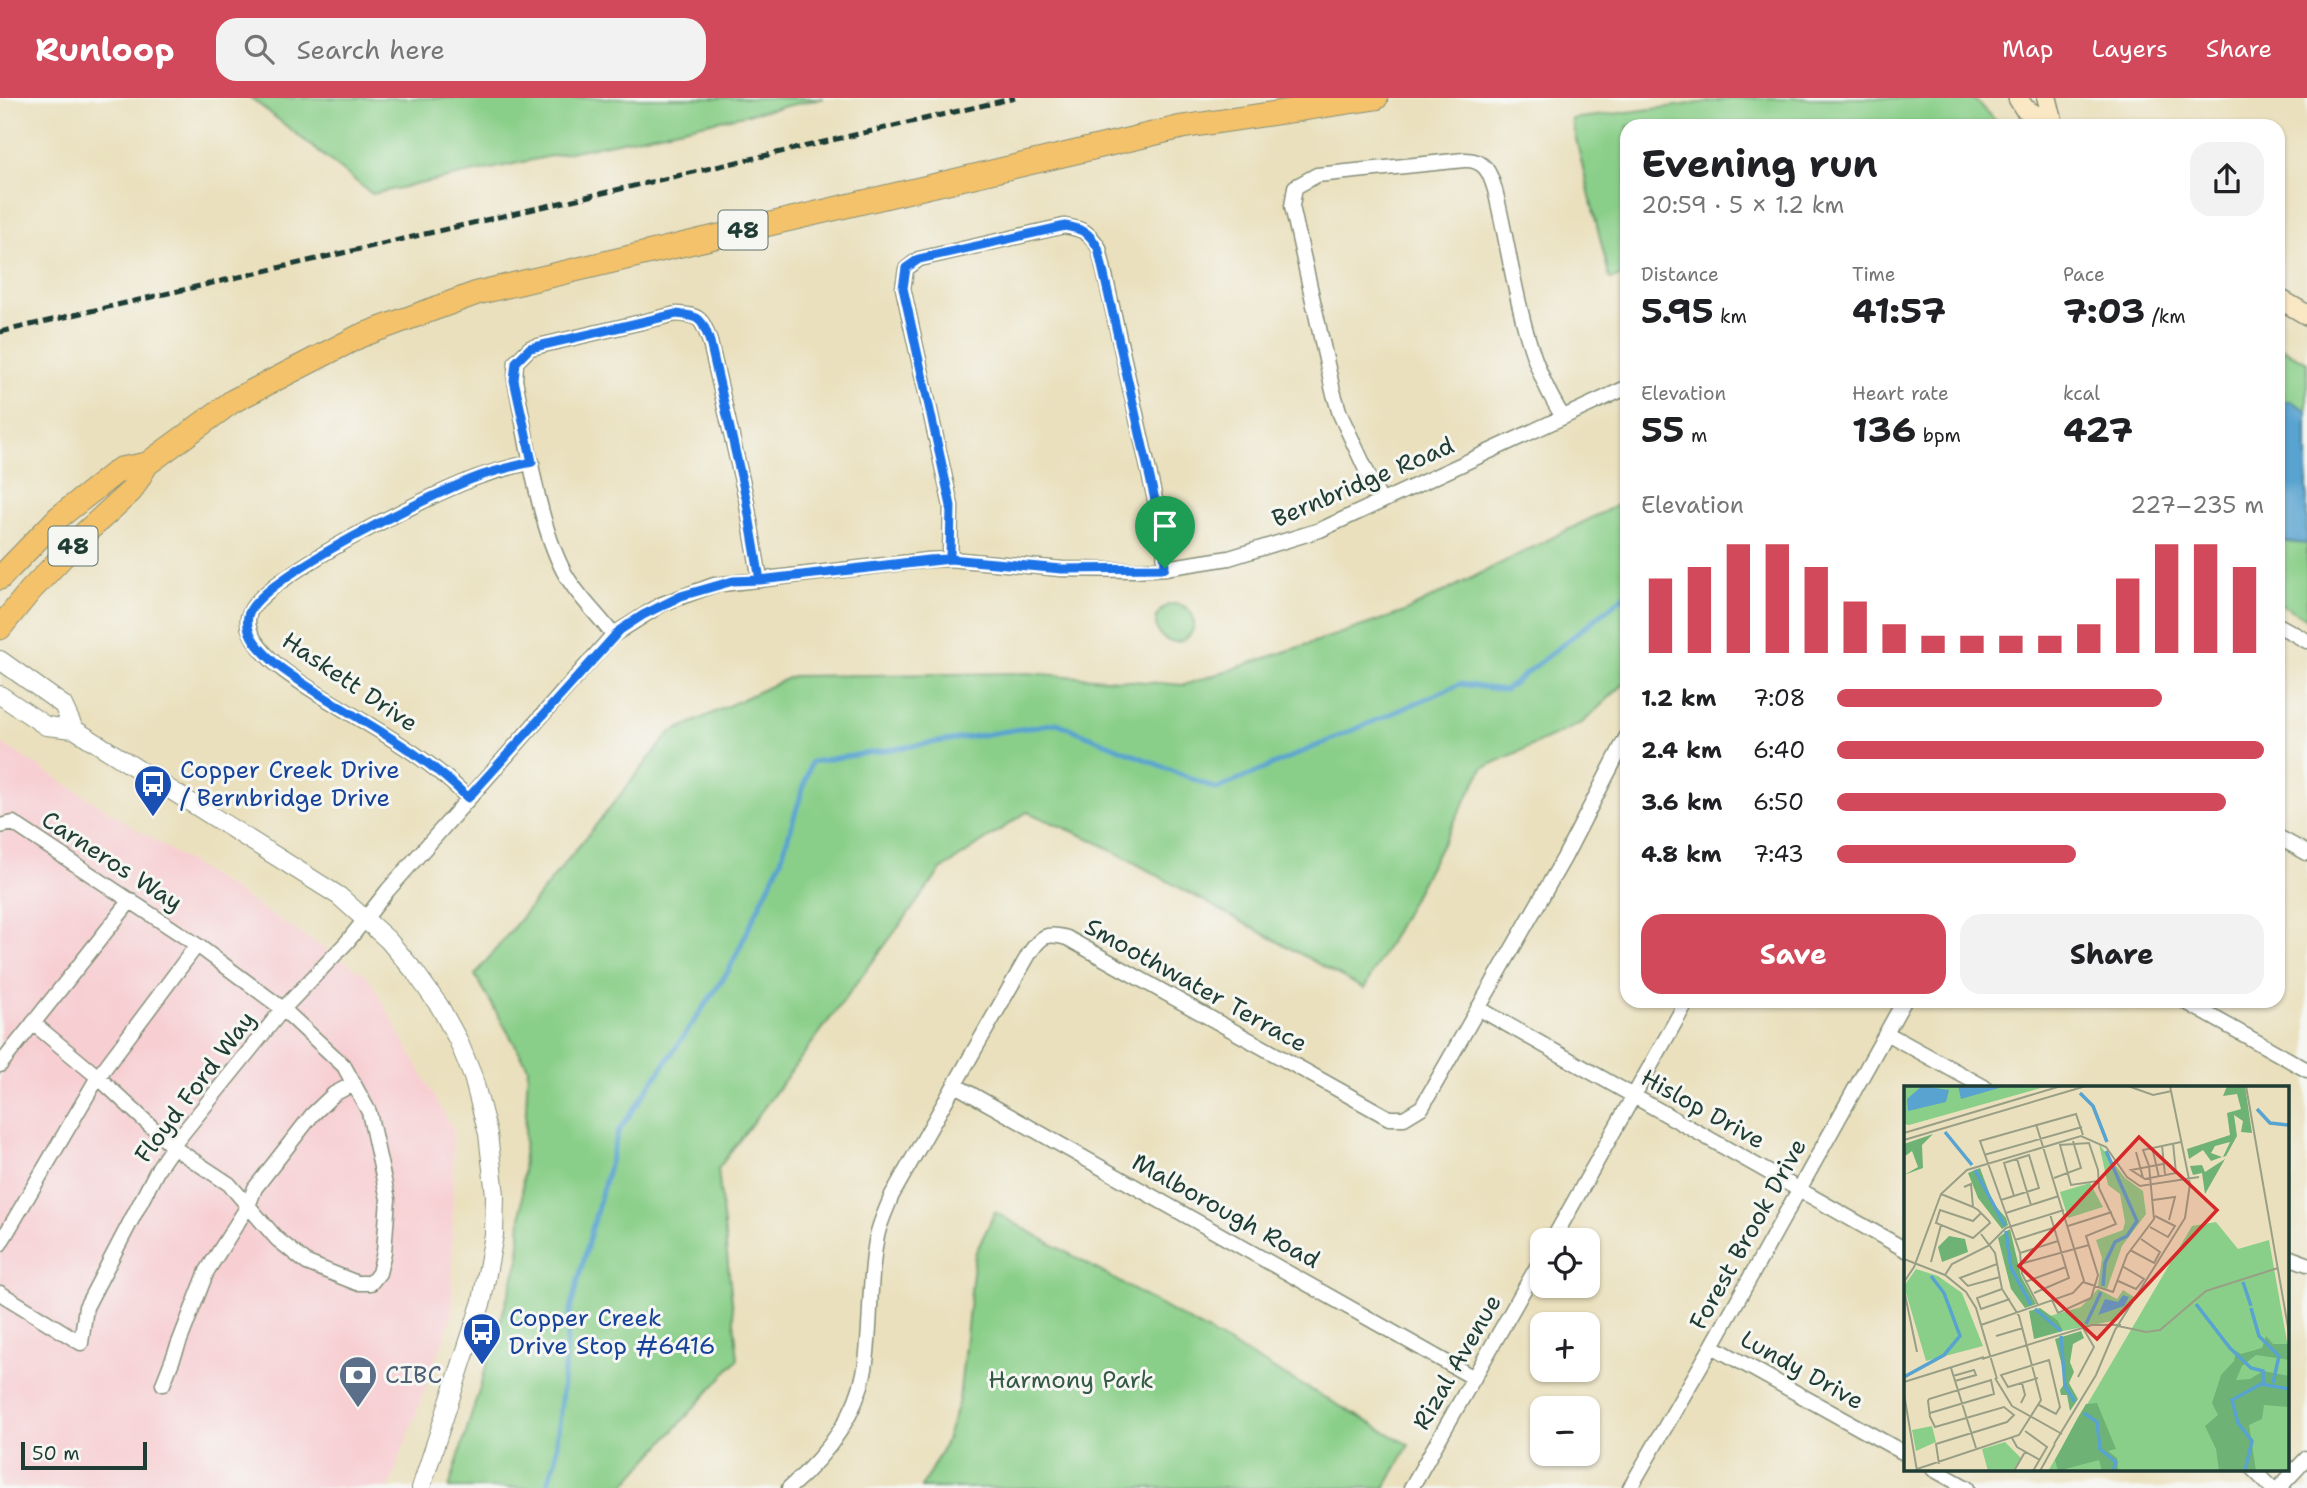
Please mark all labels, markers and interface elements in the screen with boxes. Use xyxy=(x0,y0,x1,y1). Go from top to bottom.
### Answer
search box xyxy=(216,18,706,81)
text: Runloop xyxy=(35,27,174,72)
icon: search xyxy=(240,30,278,68)
text: Search here xyxy=(296,32,445,67)
text: Map xyxy=(2002,33,2053,65)
text: Layers xyxy=(2091,33,2168,65)
text: Share xyxy=(2206,33,2272,65)
text: Evening run xyxy=(1641,138,1878,189)
button: share xyxy=(2190,142,2264,216)
text: 20:59 · 5 × 1.2 km xyxy=(1641,190,1844,220)
road number: 48 xyxy=(718,211,768,250)
text: Distance xyxy=(1641,262,1719,287)
text: Time xyxy=(1852,262,1896,287)
text: Pace xyxy=(2063,262,2105,287)
text: 5.95 xyxy=(1641,287,1714,334)
text: 41:57 xyxy=(1852,287,1946,334)
text: 7:03 xyxy=(2063,287,2145,334)
text: km xyxy=(1714,304,1747,329)
text: /km xyxy=(2145,304,2186,329)
text: Elevation xyxy=(1641,381,1726,406)
text: Heart rate xyxy=(1852,381,1949,406)
text: kcal xyxy=(2063,381,2100,406)
text: 55 xyxy=(1641,406,1684,453)
text: 136 xyxy=(1852,406,1916,453)
text: 427 xyxy=(2063,406,2133,453)
text: m xyxy=(1684,423,1707,448)
text: bpm xyxy=(1916,423,1961,448)
street label: Bernbridge Road xyxy=(1267,429,1459,535)
text: Elevation xyxy=(1641,490,1744,520)
text: 227–235 m xyxy=(2130,490,2264,520)
pin xyxy=(1135,496,1195,568)
icon: arrive xyxy=(1146,507,1184,545)
road number: 48 xyxy=(48,526,98,566)
street label: Haskett Drive xyxy=(276,625,424,739)
text: 1.2 km xyxy=(1641,683,1717,713)
text: 7:08 xyxy=(1753,683,1806,713)
text: 2.4 km xyxy=(1641,735,1722,765)
text: 6:40 xyxy=(1753,735,1805,765)
place label: Copper Creek Drive / Bernbridge Drive xyxy=(180,754,400,814)
bus stop icon: Copper Creek Drive / Bernbridge Drive xyxy=(132,763,174,818)
text: 3.6 km xyxy=(1641,787,1722,817)
text: 6:50 xyxy=(1753,787,1804,817)
street label: Carneros Way xyxy=(35,803,189,919)
text: 4.8 km xyxy=(1641,839,1722,869)
text: 7:43 xyxy=(1753,839,1804,869)
street label: Smoothwater Terrace xyxy=(1079,910,1313,1060)
button: Save xyxy=(1641,914,1946,994)
button: Share xyxy=(1960,914,2264,994)
street label: Floyd Ford Way xyxy=(127,1005,263,1169)
street label: Hislop Drive xyxy=(1635,1062,1771,1156)
inset map xyxy=(1904,1086,2290,1470)
street label: Forest Brook Drive xyxy=(1682,1133,1814,1335)
street label: Malborough Road xyxy=(1126,1146,1326,1276)
map controls xyxy=(1530,1228,1600,1466)
button: locate xyxy=(1530,1228,1600,1298)
street label: Rizal Avenue xyxy=(1405,1288,1509,1436)
place label: Copper Creek Drive Stop #6416 xyxy=(509,1302,716,1362)
bus stop icon: Copper Creek Drive Stop #6416 xyxy=(461,1311,503,1366)
button: + xyxy=(1530,1312,1600,1382)
street label: Lundy Drive xyxy=(1735,1323,1869,1417)
bank icon: CIBC xyxy=(337,1354,379,1409)
place label: CIBC xyxy=(385,1359,442,1391)
park label: Harmony Park xyxy=(988,1364,1154,1396)
button: − xyxy=(1530,1396,1600,1466)
scale bar xyxy=(21,1439,147,1471)
text: 50 m xyxy=(32,1441,80,1466)

